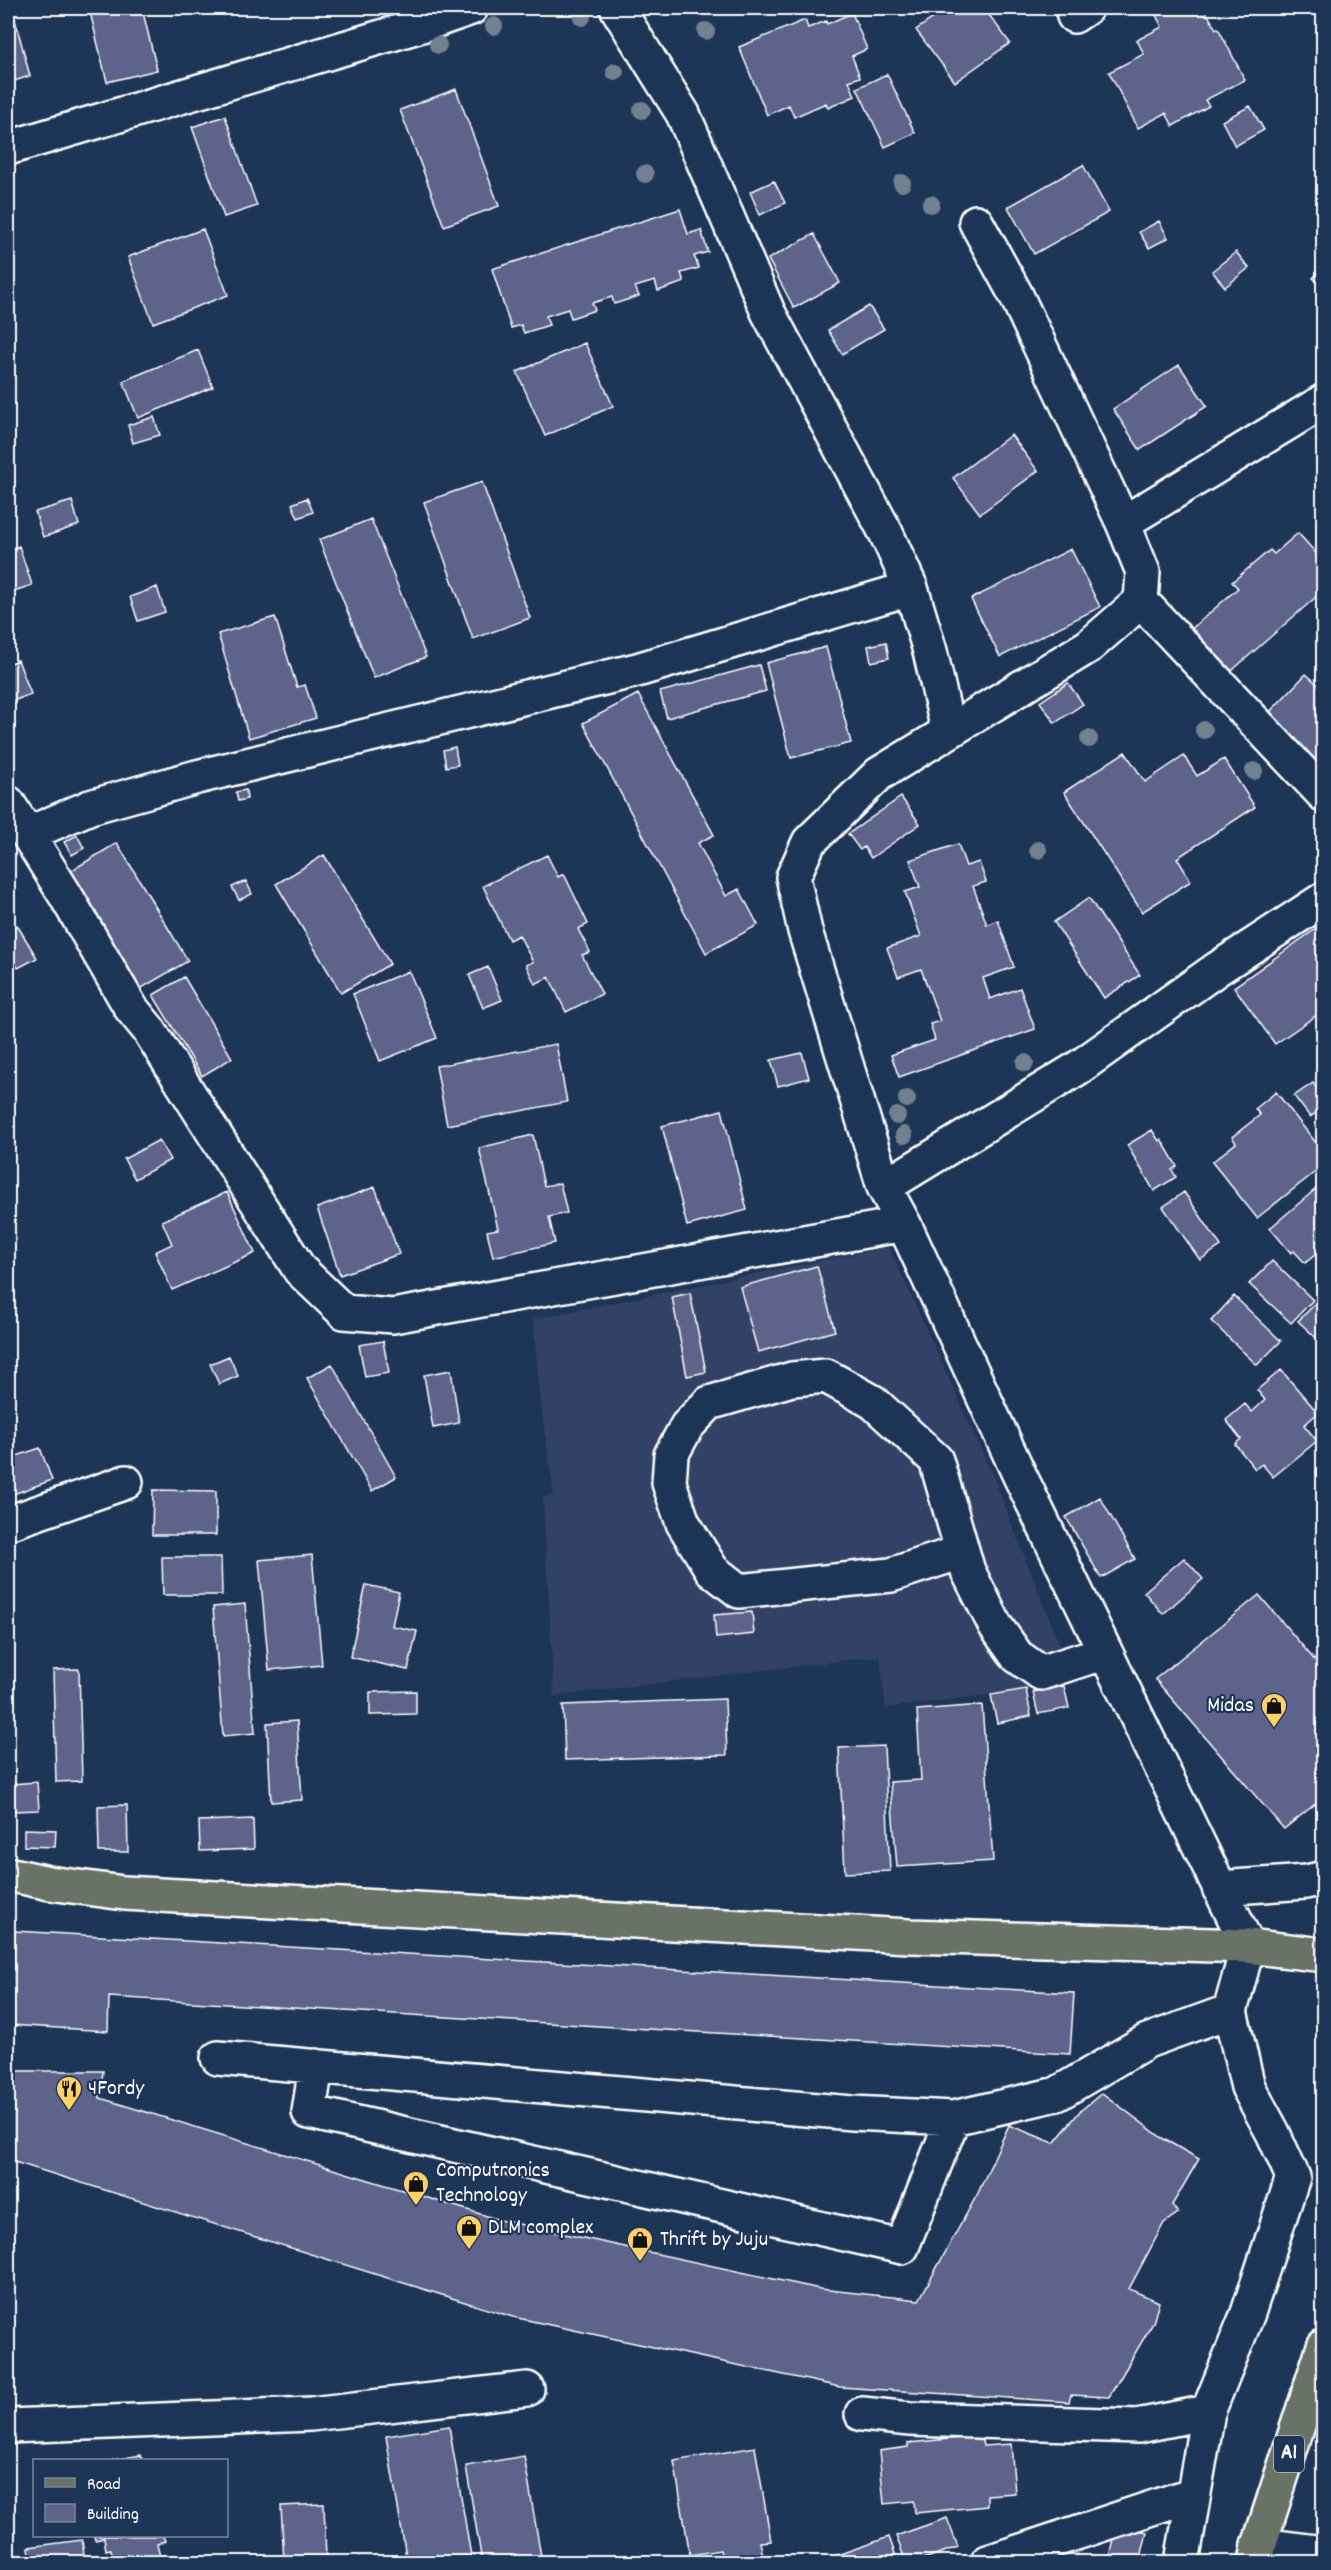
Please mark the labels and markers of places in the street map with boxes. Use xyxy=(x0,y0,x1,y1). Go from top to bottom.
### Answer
place label: Midas xyxy=(1207,1691,1254,1722)
shop icon: Midas xyxy=(1259,1691,1289,1729)
restaurant icon: 4Fordy xyxy=(54,2074,84,2112)
place label: 4Fordy xyxy=(88,2074,145,2105)
place label: Computronics Technology xyxy=(436,2156,550,2212)
shop icon: Computronics Technology xyxy=(401,2169,431,2207)
shop icon: DLM complex xyxy=(454,2213,484,2251)
place label: DLM complex xyxy=(488,2213,593,2244)
shop icon: Thrift by Juju xyxy=(625,2225,655,2263)
place label: Thrift by Juju xyxy=(660,2225,768,2256)

